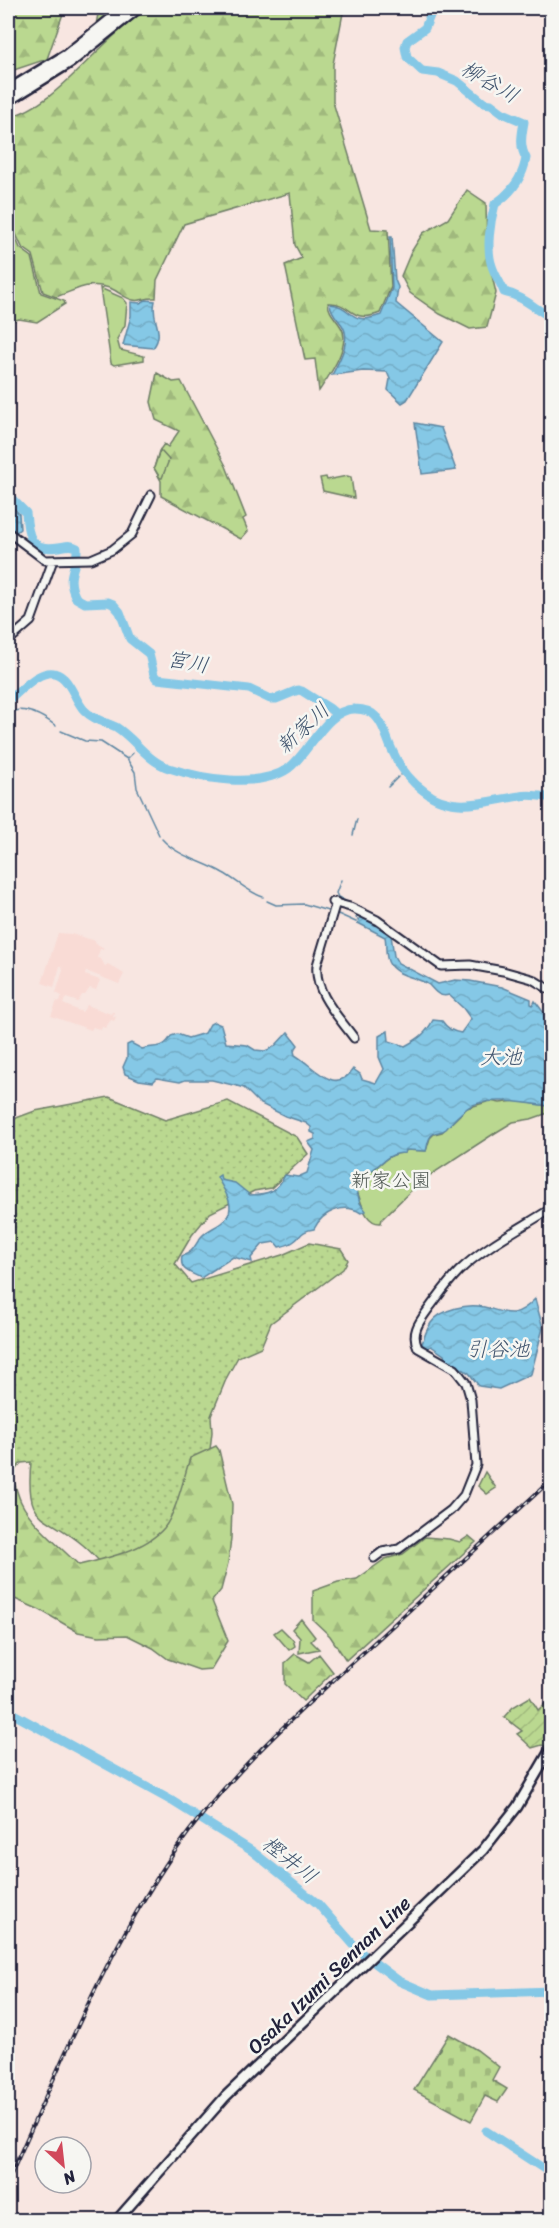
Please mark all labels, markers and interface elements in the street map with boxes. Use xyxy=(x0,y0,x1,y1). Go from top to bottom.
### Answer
water label: 柳谷川 xyxy=(453,50,527,114)
water label: 宮川 xyxy=(164,640,212,684)
water label: 新家川 xyxy=(267,693,339,763)
water label: 大池 xyxy=(480,1038,523,1076)
park label: 新家公園 xyxy=(351,1163,431,1198)
water label: 引谷池 xyxy=(467,1330,530,1368)
water label: 樫井川 xyxy=(253,1826,327,1894)
street label: Osaka Izumi Sennan Line xyxy=(239,1887,419,2063)
north arrow xyxy=(33,2135,93,2195)
text: N xyxy=(57,2162,82,2194)

